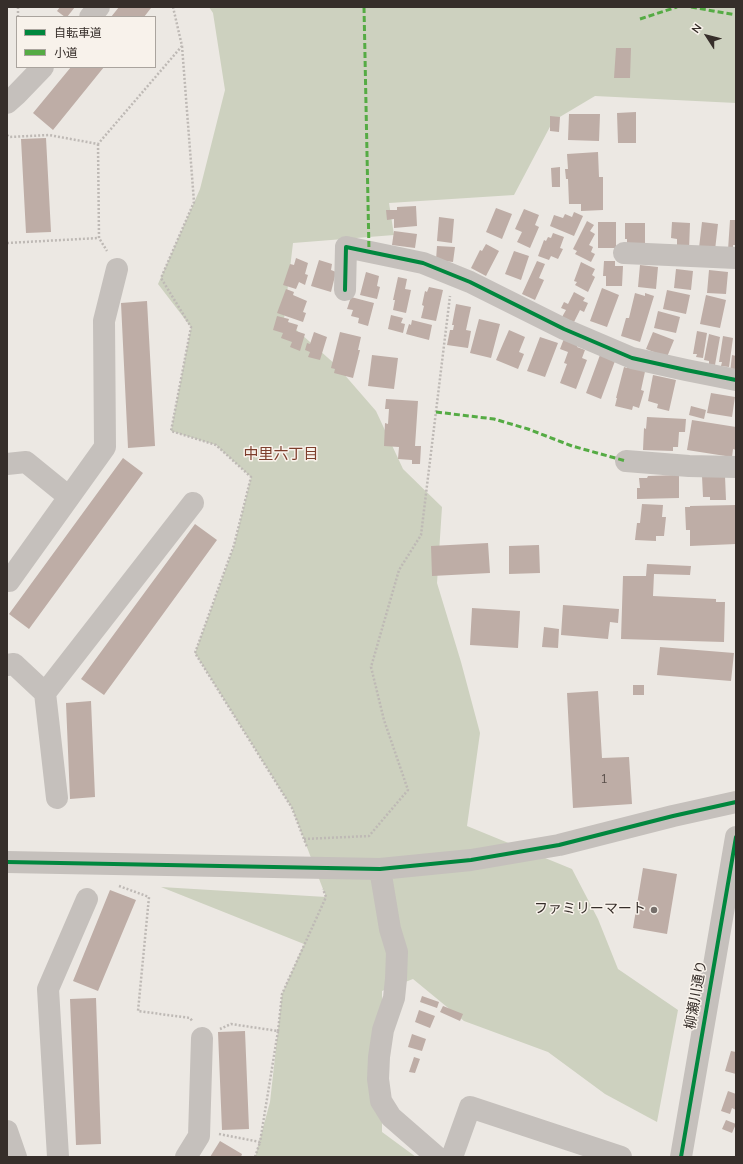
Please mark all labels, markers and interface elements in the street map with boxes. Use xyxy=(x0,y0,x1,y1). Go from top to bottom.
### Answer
legend xyxy=(16,16,156,68)
north arrow xyxy=(687,16,727,56)
text: N xyxy=(688,21,705,36)
text: 自転車道 xyxy=(54,25,102,41)
text: 小道 xyxy=(54,45,78,61)
district label: 中里六丁目 xyxy=(244,446,318,464)
house number: 1 xyxy=(600,773,608,787)
place label: ファミリーマート xyxy=(534,902,646,918)
marker: ファミリーマート xyxy=(649,905,659,915)
street label: 柳瀬川通り xyxy=(683,959,711,1031)

